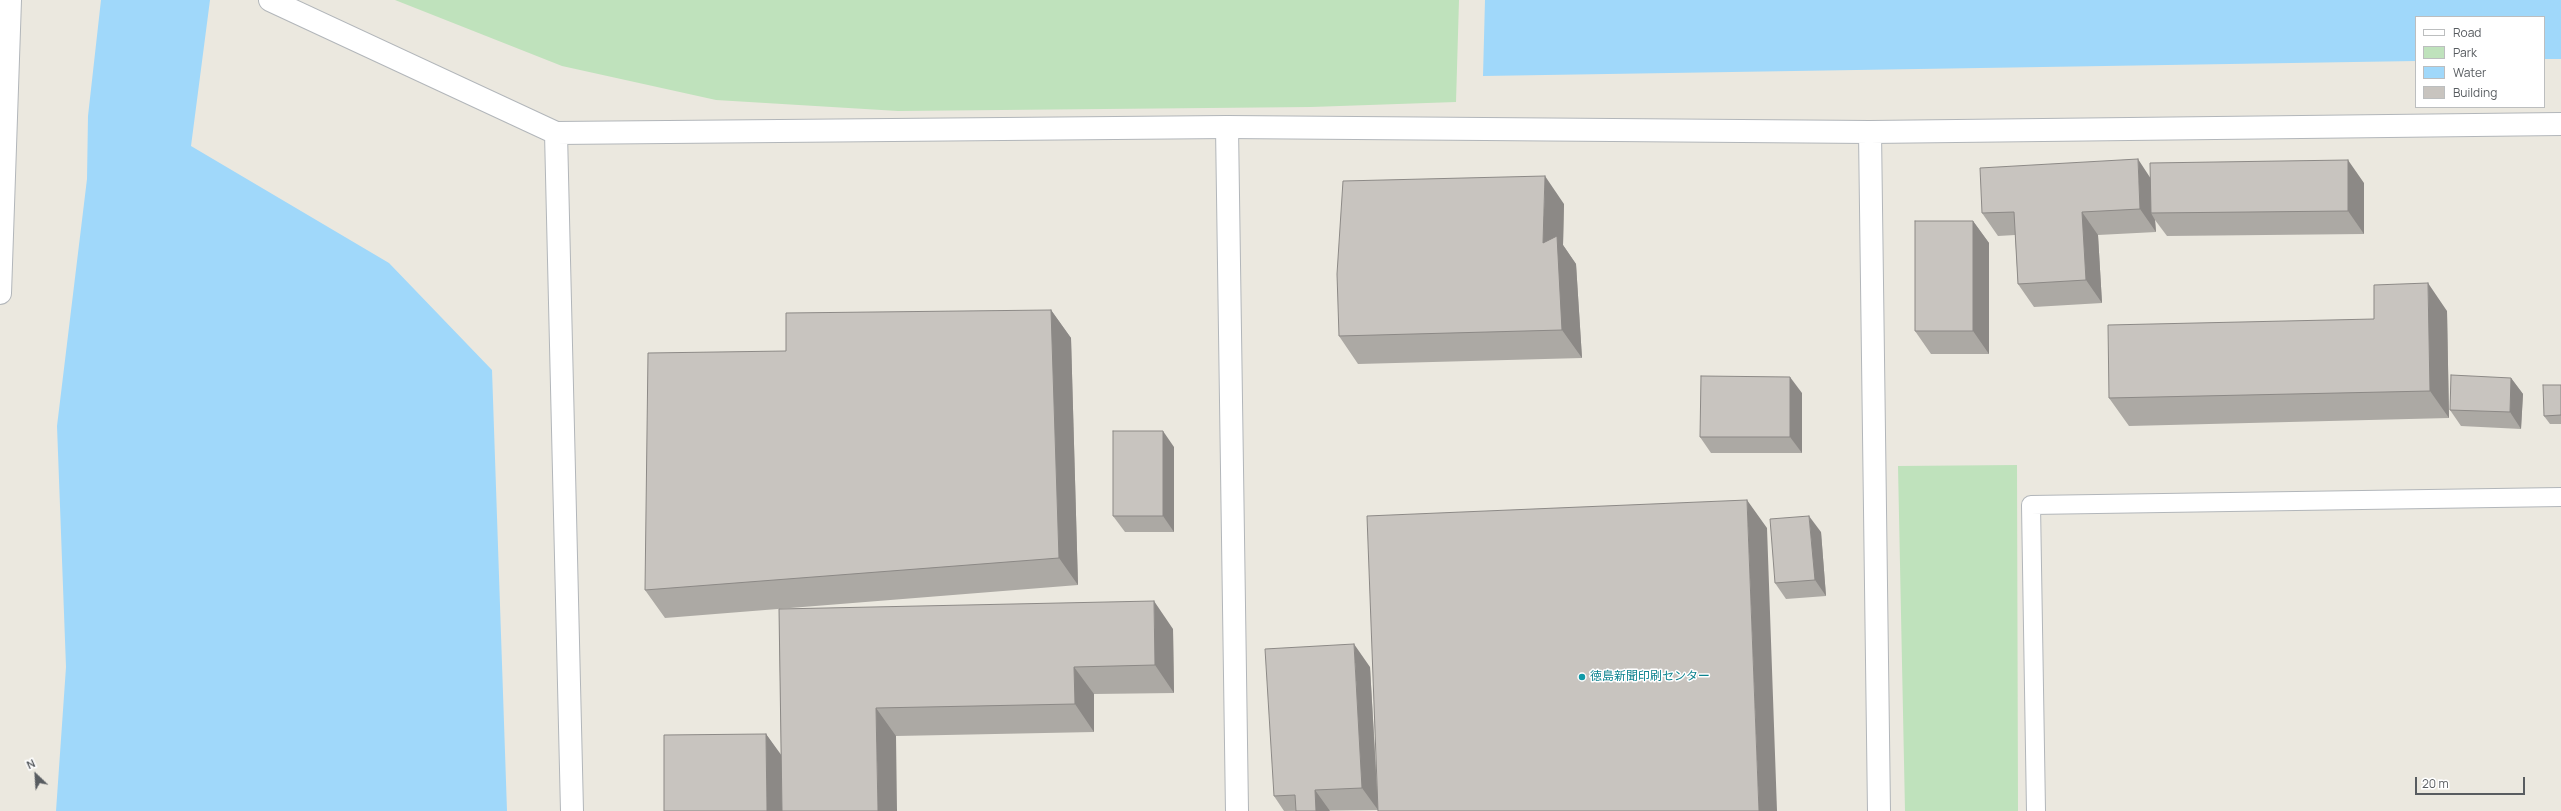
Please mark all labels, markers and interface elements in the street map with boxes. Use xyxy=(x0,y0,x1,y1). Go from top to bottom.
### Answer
legend xyxy=(2415,16,2545,108)
text: Road xyxy=(2453,24,2481,41)
text: Park xyxy=(2453,44,2477,61)
text: Water xyxy=(2453,64,2486,81)
text: Building xyxy=(2453,84,2497,101)
place label: 徳島新聞印刷センター xyxy=(1590,670,1710,684)
marker: 徳島新聞印刷センター xyxy=(1577,672,1587,682)
north arrow xyxy=(16,755,56,795)
text: N xyxy=(24,755,37,772)
scale bar xyxy=(2417,769,2527,795)
text: 20 m xyxy=(2422,775,2449,792)

